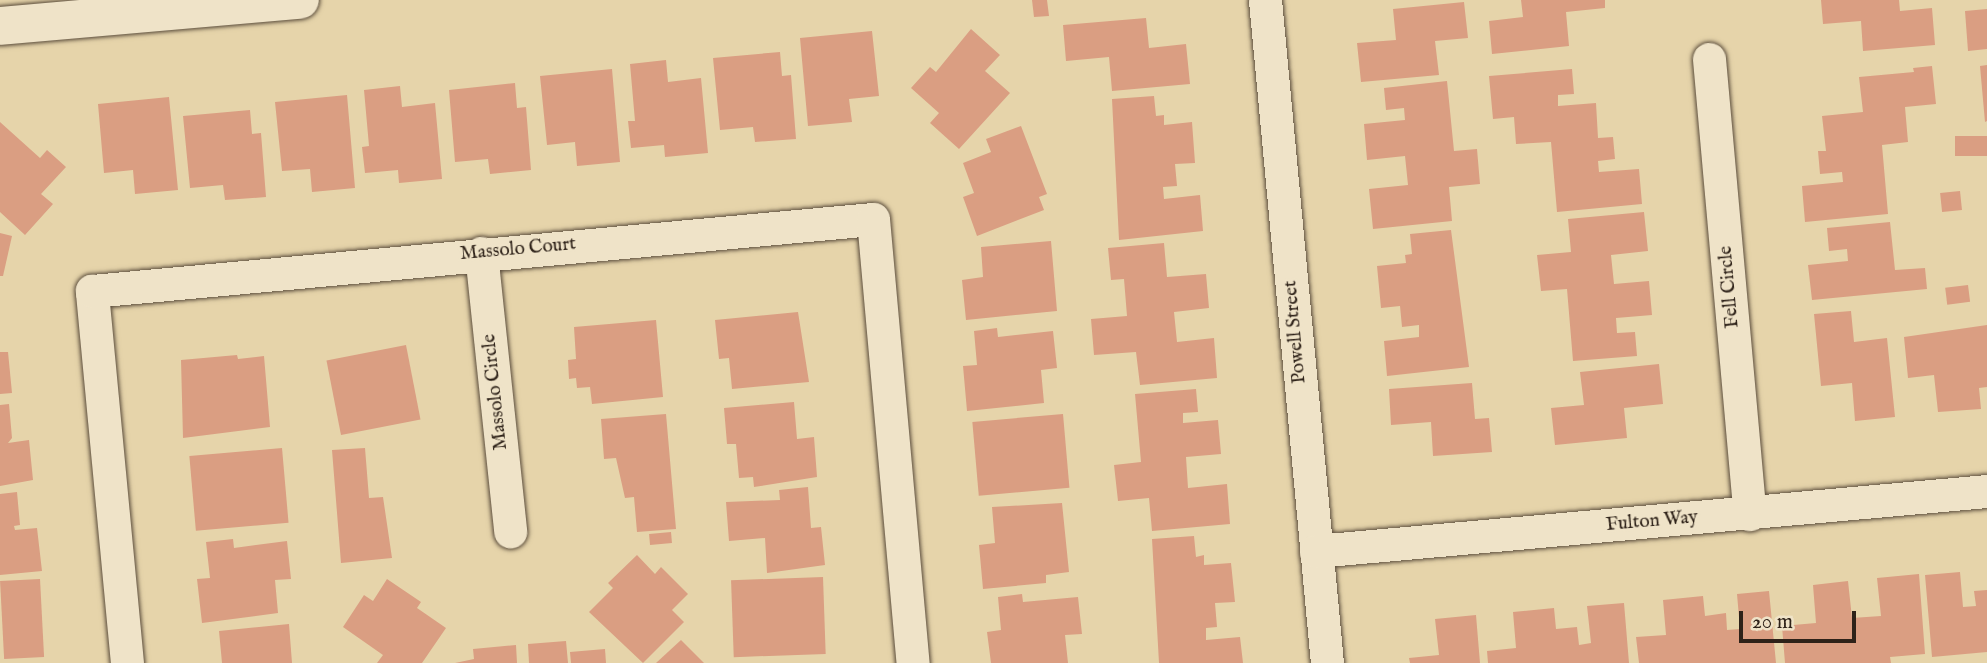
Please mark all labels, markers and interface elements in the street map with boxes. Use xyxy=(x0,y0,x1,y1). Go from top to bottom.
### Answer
street label: Massolo Court xyxy=(459,234,577,266)
street label: Fell Circle xyxy=(1715,245,1745,329)
street label: Powell Street xyxy=(1280,279,1312,385)
street label: Massolo Circle xyxy=(479,333,513,451)
street label: Fulton Way xyxy=(1605,507,1699,537)
scale bar xyxy=(1742,596,1859,640)
text: 20 m xyxy=(1752,609,1793,636)

